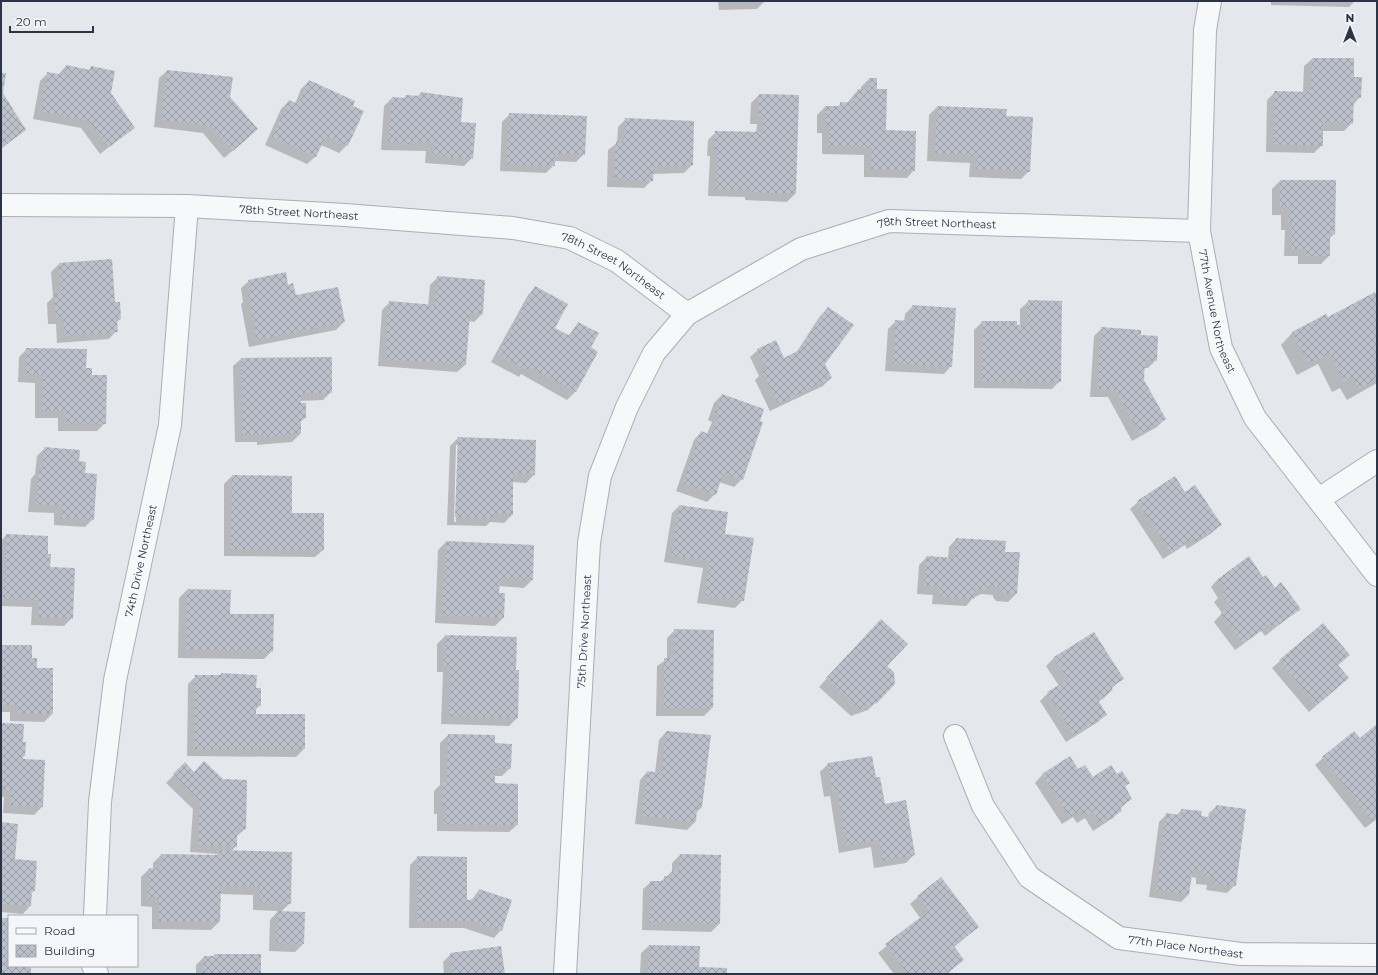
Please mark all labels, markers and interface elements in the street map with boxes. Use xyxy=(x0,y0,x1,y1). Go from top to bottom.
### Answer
scale bar xyxy=(10,8,93,34)
north arrow xyxy=(1330,8,1370,48)
text: N xyxy=(1346,11,1354,25)
text: 20 m xyxy=(16,14,47,29)
street label: 78th Street Northeast xyxy=(239,202,360,223)
street label: 78th Street Northeast xyxy=(875,214,997,231)
street label: 78th Street Northeast xyxy=(561,230,669,302)
street label: 77th Avenue Northeast xyxy=(1196,248,1239,376)
street label: 74th Drive Northeast xyxy=(122,503,160,618)
street label: 75th Drive Northeast xyxy=(574,574,594,689)
legend xyxy=(8,915,138,967)
text: Road xyxy=(44,923,75,938)
street label: 77th Place Northeast xyxy=(1127,932,1245,961)
text: Building xyxy=(44,943,95,958)

